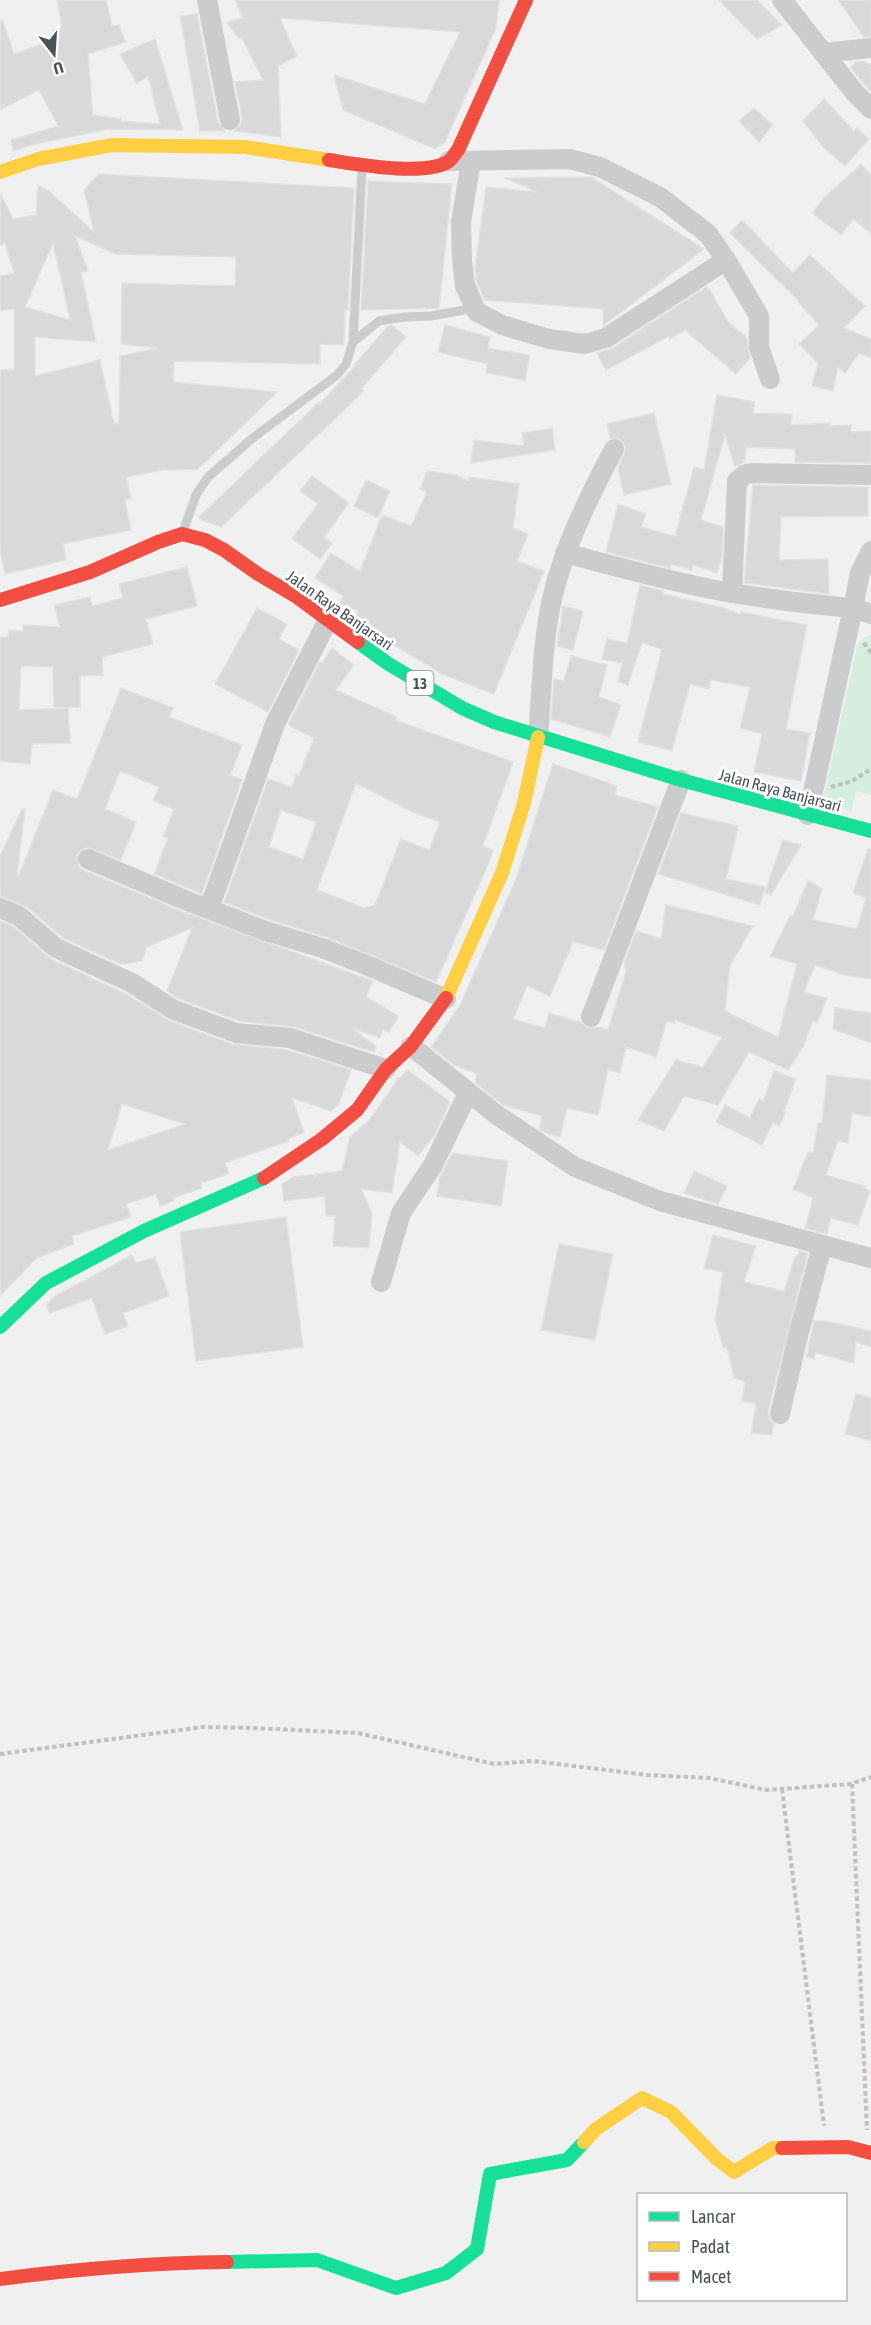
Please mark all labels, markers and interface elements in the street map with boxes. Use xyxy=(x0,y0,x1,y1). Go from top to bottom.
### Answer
north arrow xyxy=(24,24,84,84)
text: U xyxy=(51,58,66,78)
street label: Jalan Raya Banjarsari xyxy=(283,567,397,654)
road number: 13 xyxy=(406,671,434,695)
street label: Jalan Raya Banjarsari xyxy=(717,765,843,816)
legend xyxy=(637,2193,847,2301)
text: Lancar xyxy=(691,2206,736,2227)
text: Padat xyxy=(691,2236,730,2257)
text: Macet xyxy=(691,2266,731,2287)

